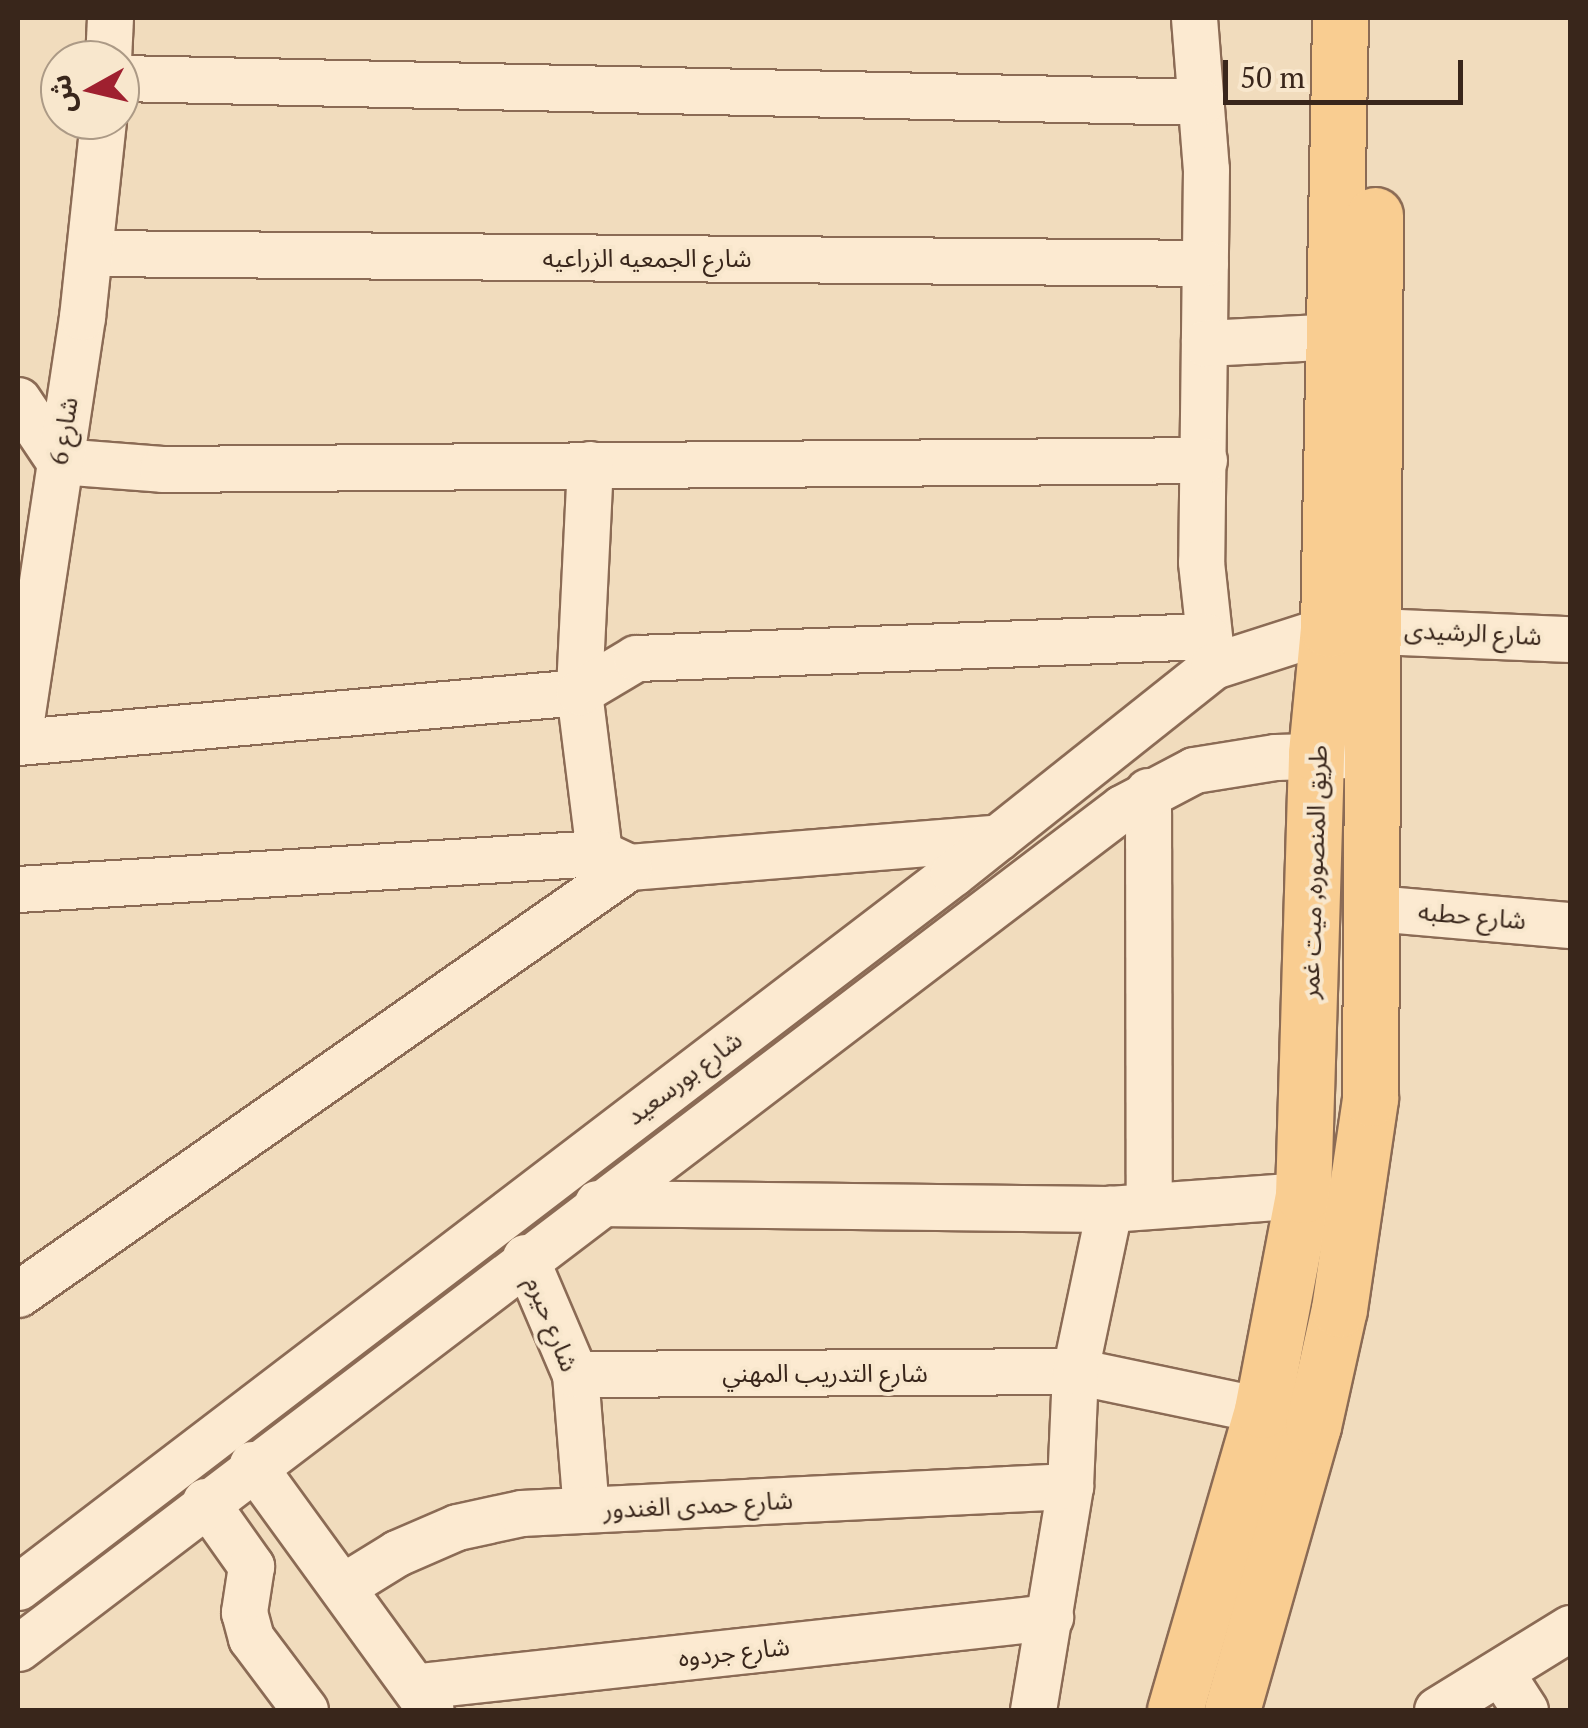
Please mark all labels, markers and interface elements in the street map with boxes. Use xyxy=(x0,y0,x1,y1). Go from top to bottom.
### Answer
north arrow xyxy=(40,40,140,140)
scale bar xyxy=(1228,40,1468,102)
text: 50 m xyxy=(1240,57,1305,97)
text: ش xyxy=(41,72,83,116)
street label: شارع الجمعيه الزراعيه xyxy=(542,243,752,273)
street label: شارع 6 xyxy=(44,395,84,467)
street label: شارع الرشيدى xyxy=(1403,614,1543,652)
street label: طريق المنصوره, ميت غمر xyxy=(1295,744,1333,1000)
street label: شارع حطبه xyxy=(1417,896,1527,936)
street label: شارع بورسعيد xyxy=(620,1025,748,1131)
street label: شارع حيرم xyxy=(519,1272,585,1376)
street label: شارع التدريب المهني xyxy=(722,1358,928,1388)
street label: شارع حمدى الغندور xyxy=(602,1485,794,1525)
street label: شارع جردوه xyxy=(677,1631,791,1673)

